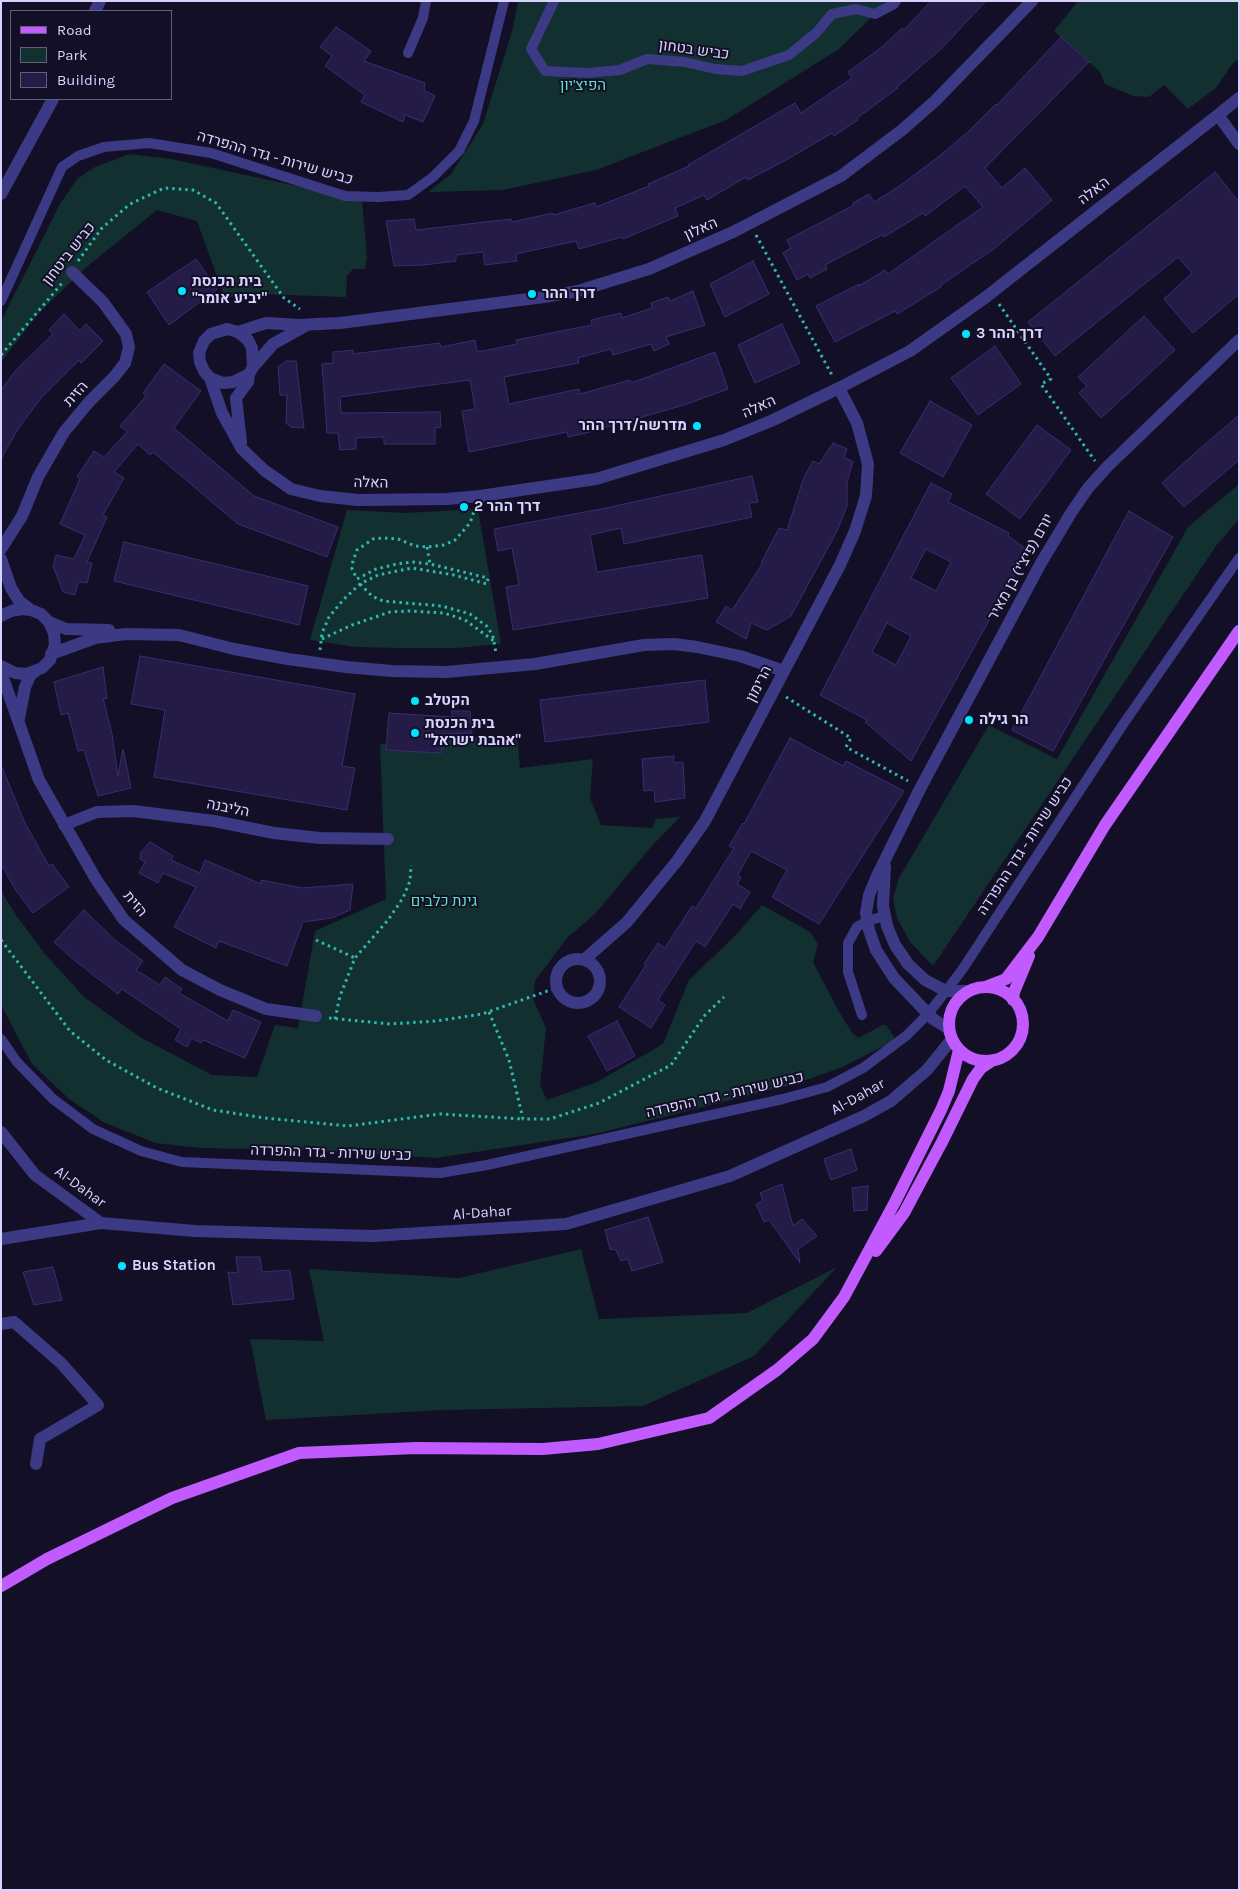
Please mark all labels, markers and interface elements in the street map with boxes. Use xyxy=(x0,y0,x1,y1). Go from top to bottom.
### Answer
legend xyxy=(10,10,172,100)
text: Road xyxy=(57,21,92,39)
street label: כביש בטחון xyxy=(658,36,730,64)
text: Park xyxy=(57,46,87,64)
text: Building xyxy=(57,71,115,89)
park label: הפיצ'יון xyxy=(560,77,606,95)
street label: כביש שירות - גדר ההפרדה xyxy=(195,127,355,189)
street label: האלה xyxy=(1075,173,1113,209)
street label: האלון xyxy=(681,214,721,244)
street label: כביש ביטחון xyxy=(39,219,99,289)
place label: בית הכנסת "יביע אומר" xyxy=(192,273,267,308)
marker: בית הכנסת "יביע אומר" xyxy=(176,285,188,297)
place label: דרך ההר xyxy=(542,285,596,303)
marker: דרך ההר xyxy=(526,288,538,300)
place label: דרך ההר 3 xyxy=(976,325,1043,343)
marker: דרך ההר 3 xyxy=(960,328,972,340)
street label: הזית xyxy=(60,378,92,410)
street label: האלה xyxy=(739,392,779,422)
place label: מדרשה/דרך ההר xyxy=(578,417,687,435)
marker: מדרשה/דרך ההר xyxy=(691,420,703,432)
street label: האלה xyxy=(353,474,389,492)
place label: דרך ההר 2 xyxy=(474,498,540,516)
marker: דרך ההר 2 xyxy=(458,501,470,513)
street label: יורם (פיצ'י) בן מאיר xyxy=(984,511,1058,623)
street label: הרימון xyxy=(742,663,776,705)
place label: הקטלב xyxy=(425,692,470,710)
marker: הקטלב xyxy=(409,695,421,707)
place label: הר גילה xyxy=(979,711,1029,729)
marker: הר גילה xyxy=(963,714,975,726)
place label: בית הכנסת "אהבת ישראל" xyxy=(425,715,521,750)
marker: בית הכנסת "אהבת ישראל" xyxy=(409,727,421,739)
street label: כביש שירות - גדר ההפרדה xyxy=(973,773,1077,919)
street label: הליבנה xyxy=(205,795,251,821)
street label: הזית xyxy=(119,887,151,921)
park label: גינת כלבים xyxy=(411,893,477,911)
street label: כביש שירות - גדר ההפרדה xyxy=(644,1068,806,1122)
street label: Al-Dahar xyxy=(828,1075,888,1119)
street label: כביש שירות - גדר ההפרדה xyxy=(250,1141,412,1165)
street label: Al-Dahar xyxy=(51,1162,109,1212)
street label: Al-Dahar xyxy=(452,1202,512,1224)
place label: Bus Station xyxy=(132,1257,216,1275)
marker: Bus Station xyxy=(116,1260,128,1272)

